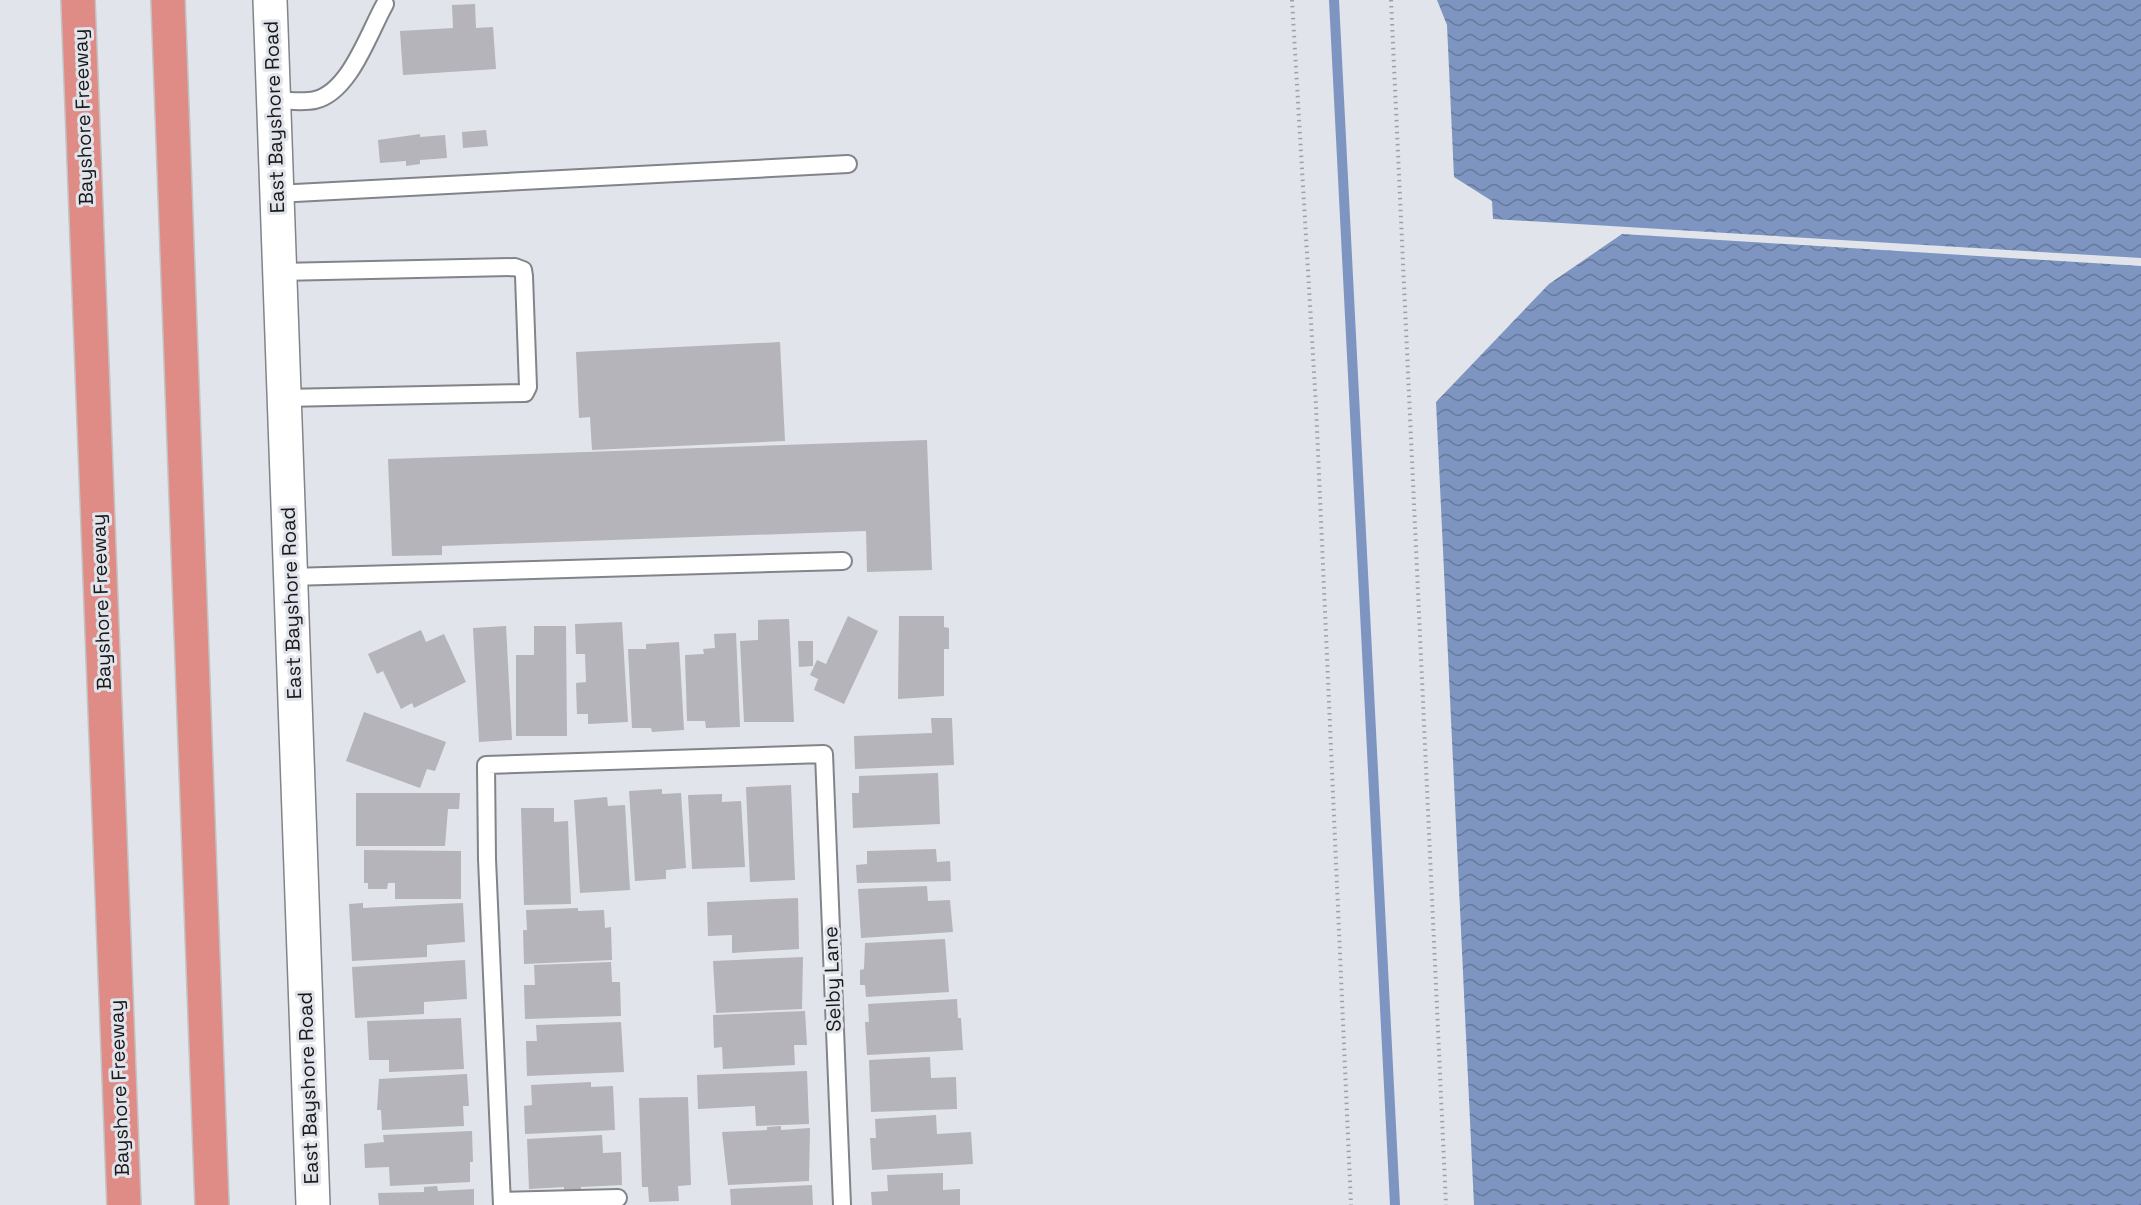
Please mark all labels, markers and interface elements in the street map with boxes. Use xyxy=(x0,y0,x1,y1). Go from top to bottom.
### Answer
street label: East Bayshore Road xyxy=(258,20,290,214)
street label: Bayshore Freeway xyxy=(67,28,99,206)
street label: East Bayshore Road xyxy=(275,506,307,700)
street label: Bayshore Freeway xyxy=(85,513,117,691)
street label: Selby Lane xyxy=(817,926,847,1032)
street label: East Bayshore Road xyxy=(292,991,324,1185)
street label: Bayshore Freeway xyxy=(103,999,135,1177)

